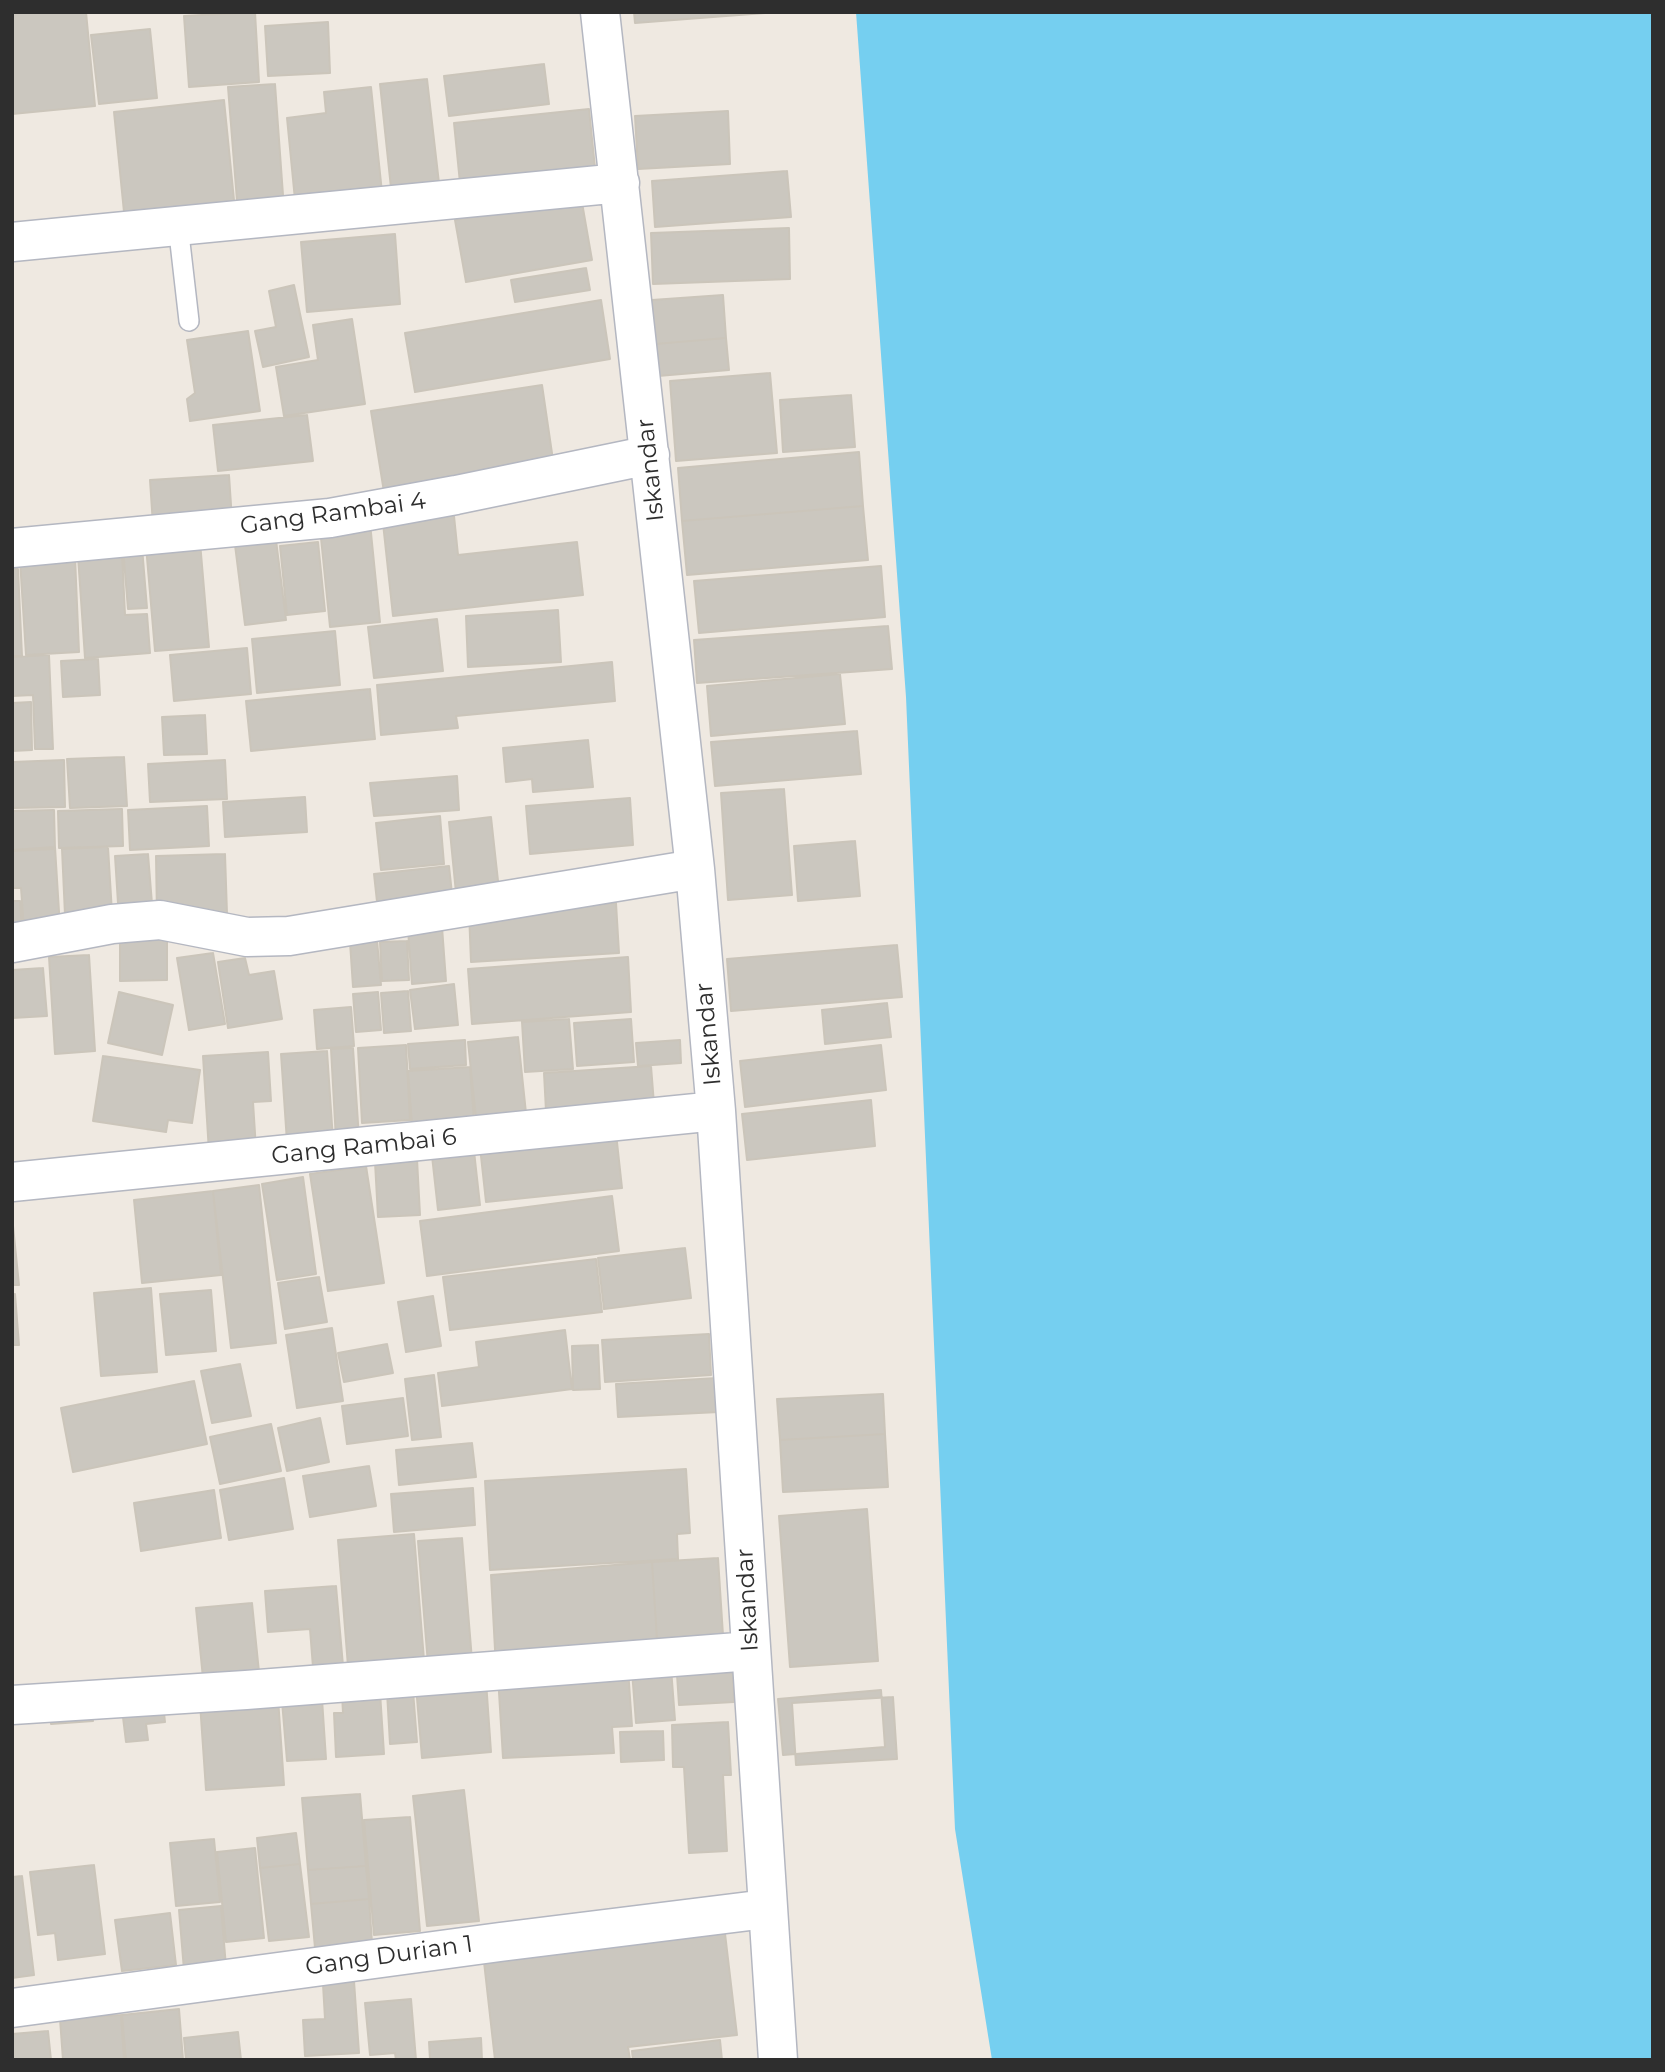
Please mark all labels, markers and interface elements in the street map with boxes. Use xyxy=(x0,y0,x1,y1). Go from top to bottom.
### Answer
street label: Iskandar xyxy=(631,417,671,523)
street label: Gang Rambai 4 xyxy=(238,487,428,541)
street label: Iskandar xyxy=(690,981,728,1087)
street label: Gang Rambai 6 xyxy=(270,1123,458,1171)
street label: Iskandar xyxy=(731,1548,765,1652)
street label: Gang Durian 1 xyxy=(303,1930,475,1982)

